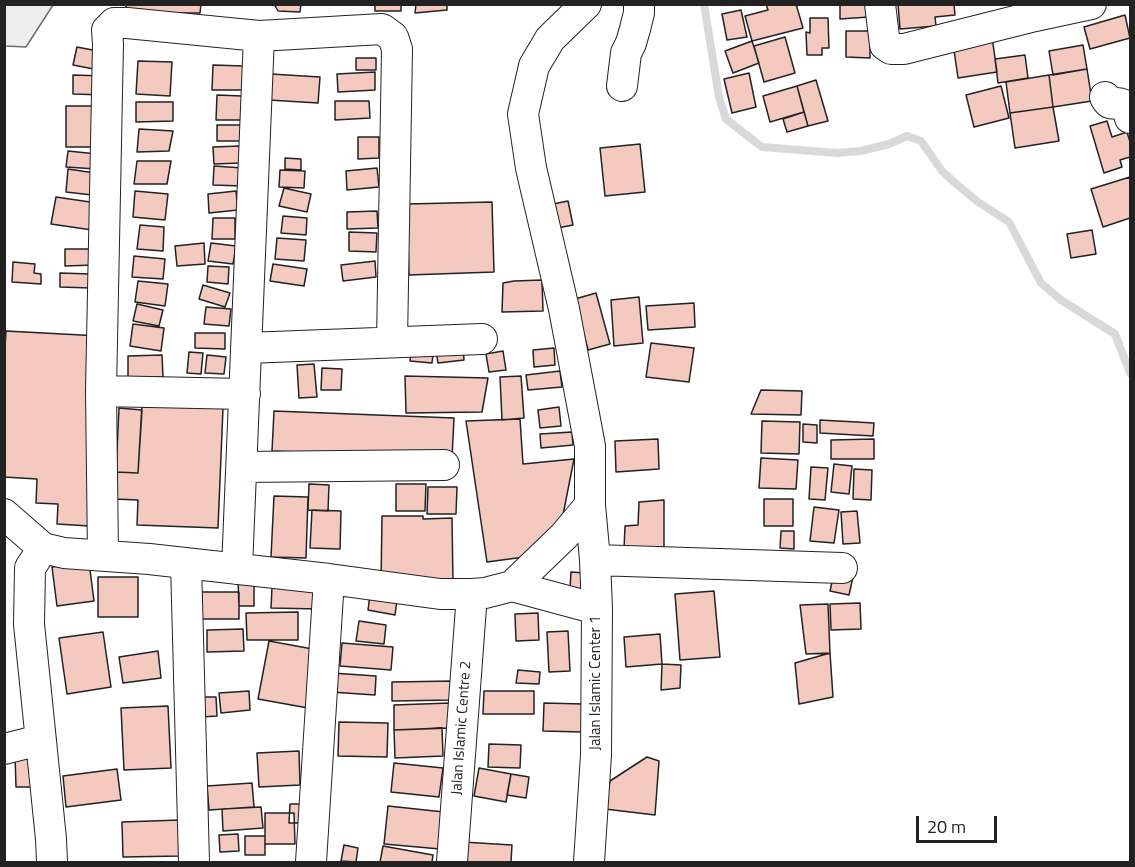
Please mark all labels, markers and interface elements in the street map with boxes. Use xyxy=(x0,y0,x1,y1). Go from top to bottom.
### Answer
street label: Jalan Islamic Center 1 xyxy=(587,616,605,750)
street label: Jalan Islamic Centre 2 xyxy=(448,660,476,796)
scale bar xyxy=(919,804,1000,842)
text: 20 m xyxy=(927,813,966,840)

